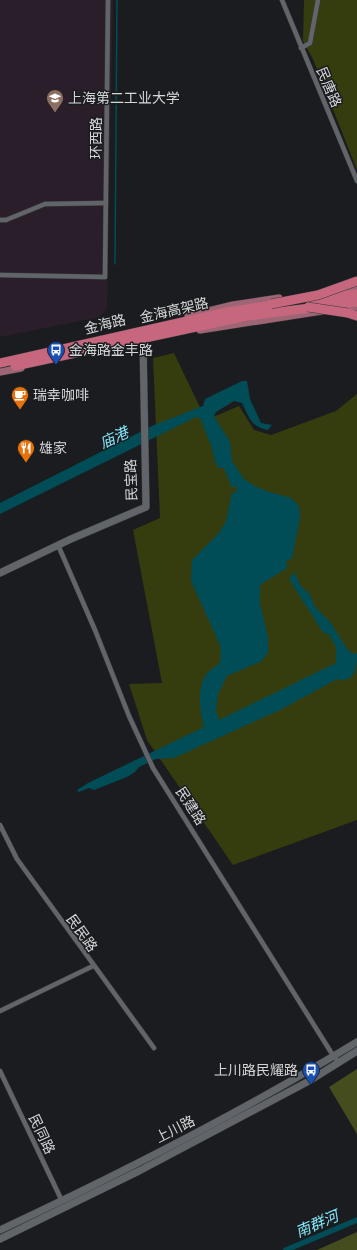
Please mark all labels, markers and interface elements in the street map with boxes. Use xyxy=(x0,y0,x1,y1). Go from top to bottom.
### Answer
street label: 民唐路 xyxy=(313,65,345,109)
school or university icon: 上海第二工业大学 xyxy=(45,88,65,113)
place label: 上海第二工业大学 xyxy=(68,90,180,106)
street label: 环西路 xyxy=(88,117,104,159)
street label: 金海高架路 xyxy=(138,294,210,326)
street label: 金海路 xyxy=(83,311,127,337)
bus stop icon: 金海路金丰路 xyxy=(46,340,66,365)
place label: 金海路金丰路 xyxy=(69,342,153,358)
cafe icon: 瑞幸咖啡 xyxy=(10,385,30,410)
place label: 瑞幸咖啡 xyxy=(33,387,89,403)
water label: 庙港 xyxy=(97,423,133,452)
restaurant icon: 雄家 xyxy=(16,438,36,463)
place label: 雄家 xyxy=(39,440,67,456)
street label: 民宝路 xyxy=(122,459,140,501)
street label: 民建路 xyxy=(173,784,209,828)
street label: 民民路 xyxy=(63,911,101,955)
bus stop icon: 上川路民耀路 xyxy=(301,1060,321,1085)
place label: 上川路民耀路 xyxy=(214,1062,298,1078)
street label: 民同路 xyxy=(26,1112,58,1156)
street label: 上川路 xyxy=(153,1112,197,1146)
water label: 南群河 xyxy=(293,1206,344,1241)

